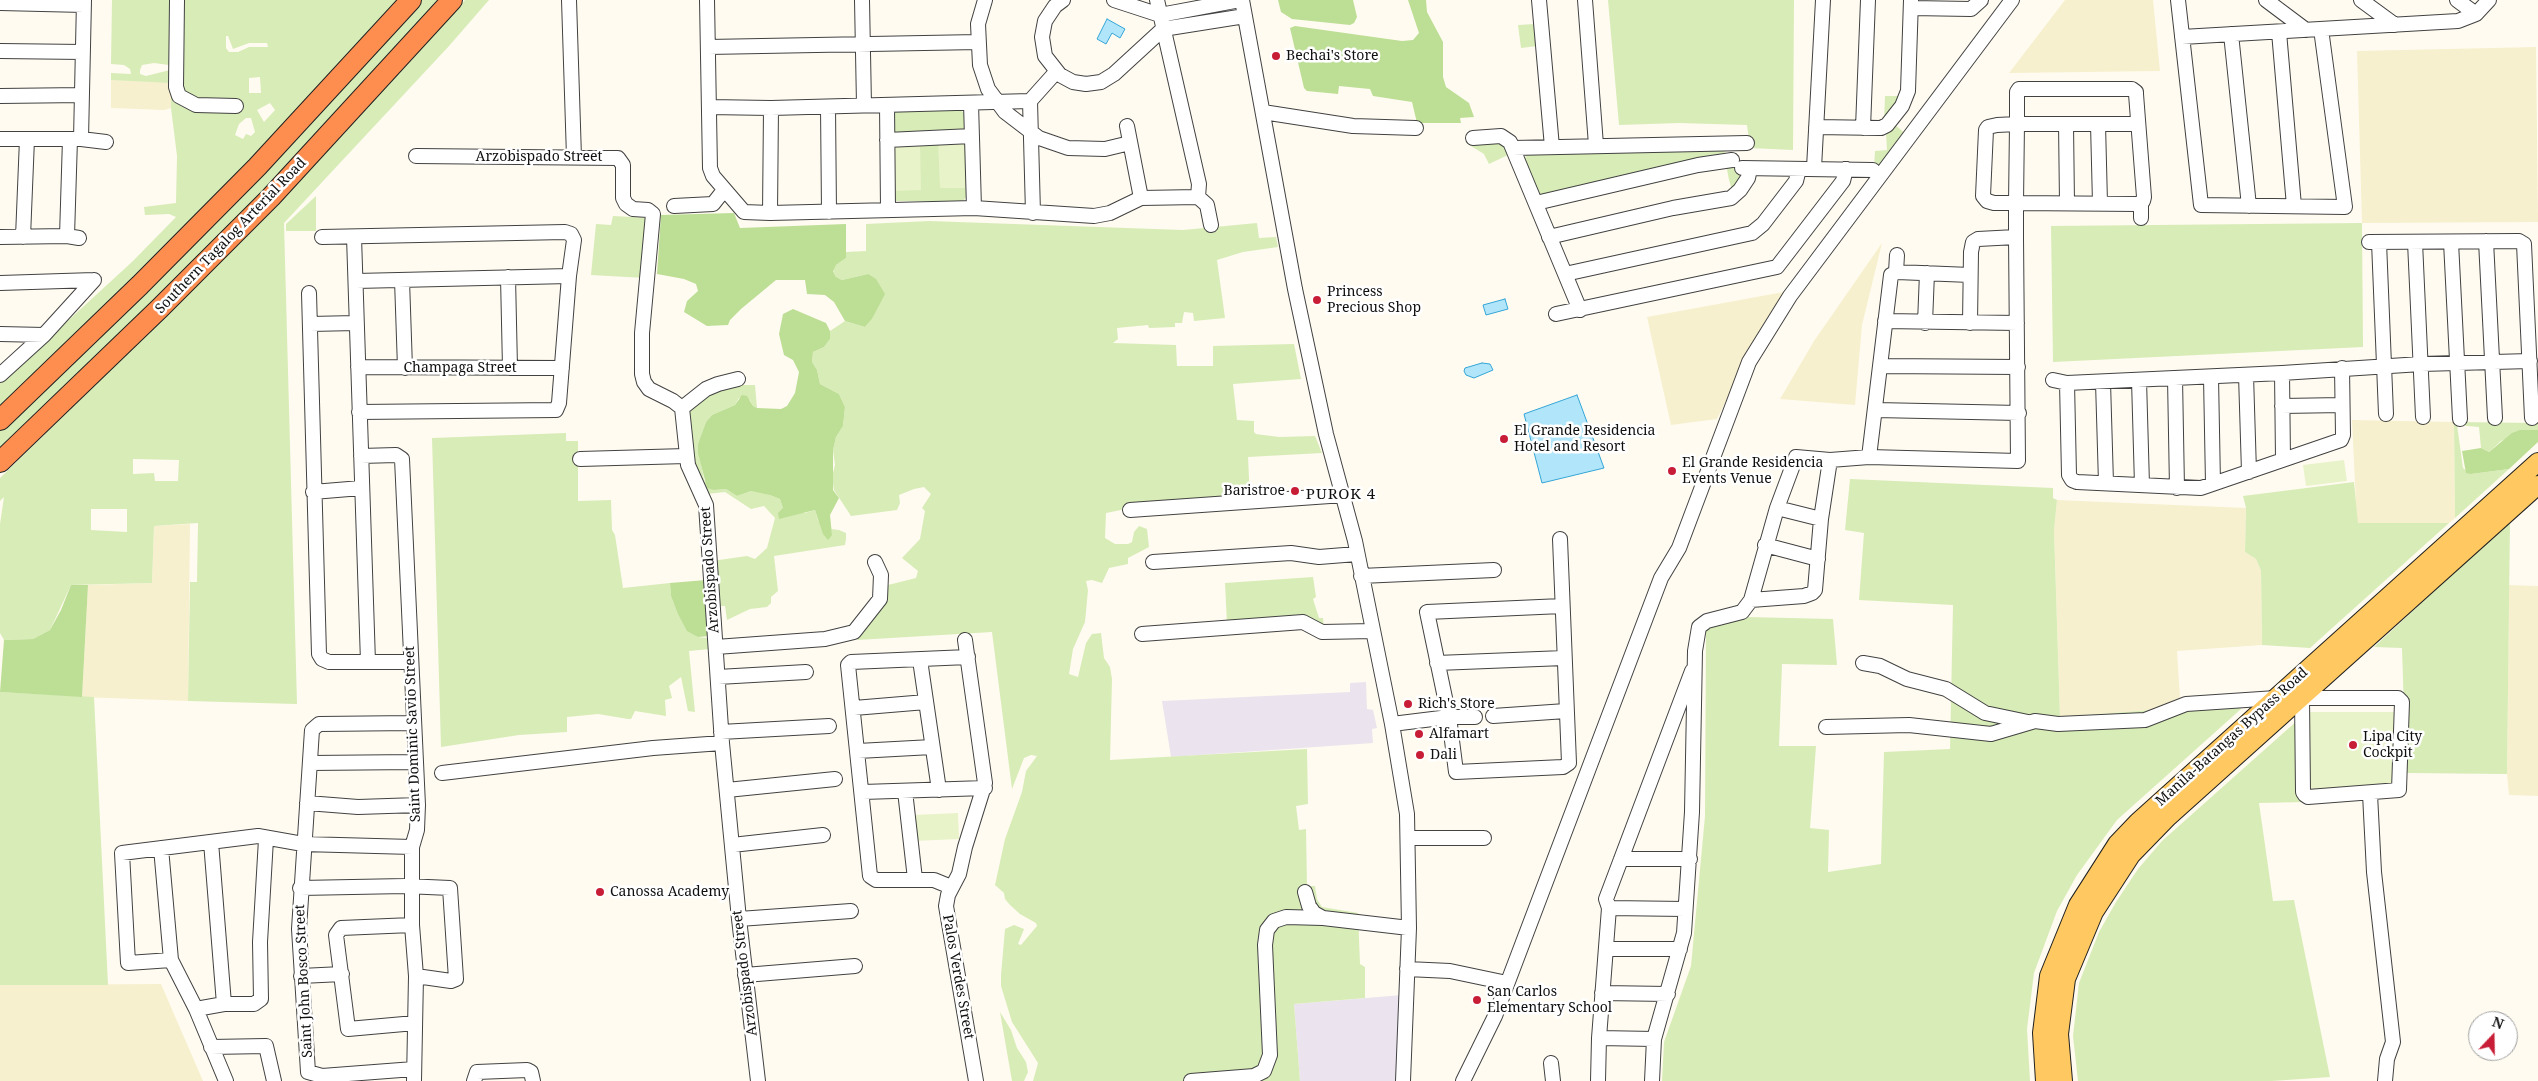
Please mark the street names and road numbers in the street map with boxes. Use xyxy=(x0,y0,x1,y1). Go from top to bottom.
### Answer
street label: Arzobispado Street xyxy=(476,149,602,165)
street label: Southern Tagalog Arterial Road xyxy=(152,155,310,317)
street label: Champaga Street xyxy=(403,360,517,376)
street label: Arzobispado Street xyxy=(697,506,723,634)
street label: Saint Dominic Savio Street xyxy=(402,646,424,822)
street label: Manila-Batangas Bypass Road xyxy=(2153,664,2311,810)
street label: Saint John Bosco Street xyxy=(292,904,316,1058)
street label: Arzobispado Street xyxy=(729,909,761,1037)
street label: Palos Verdes Street xyxy=(939,913,977,1041)

